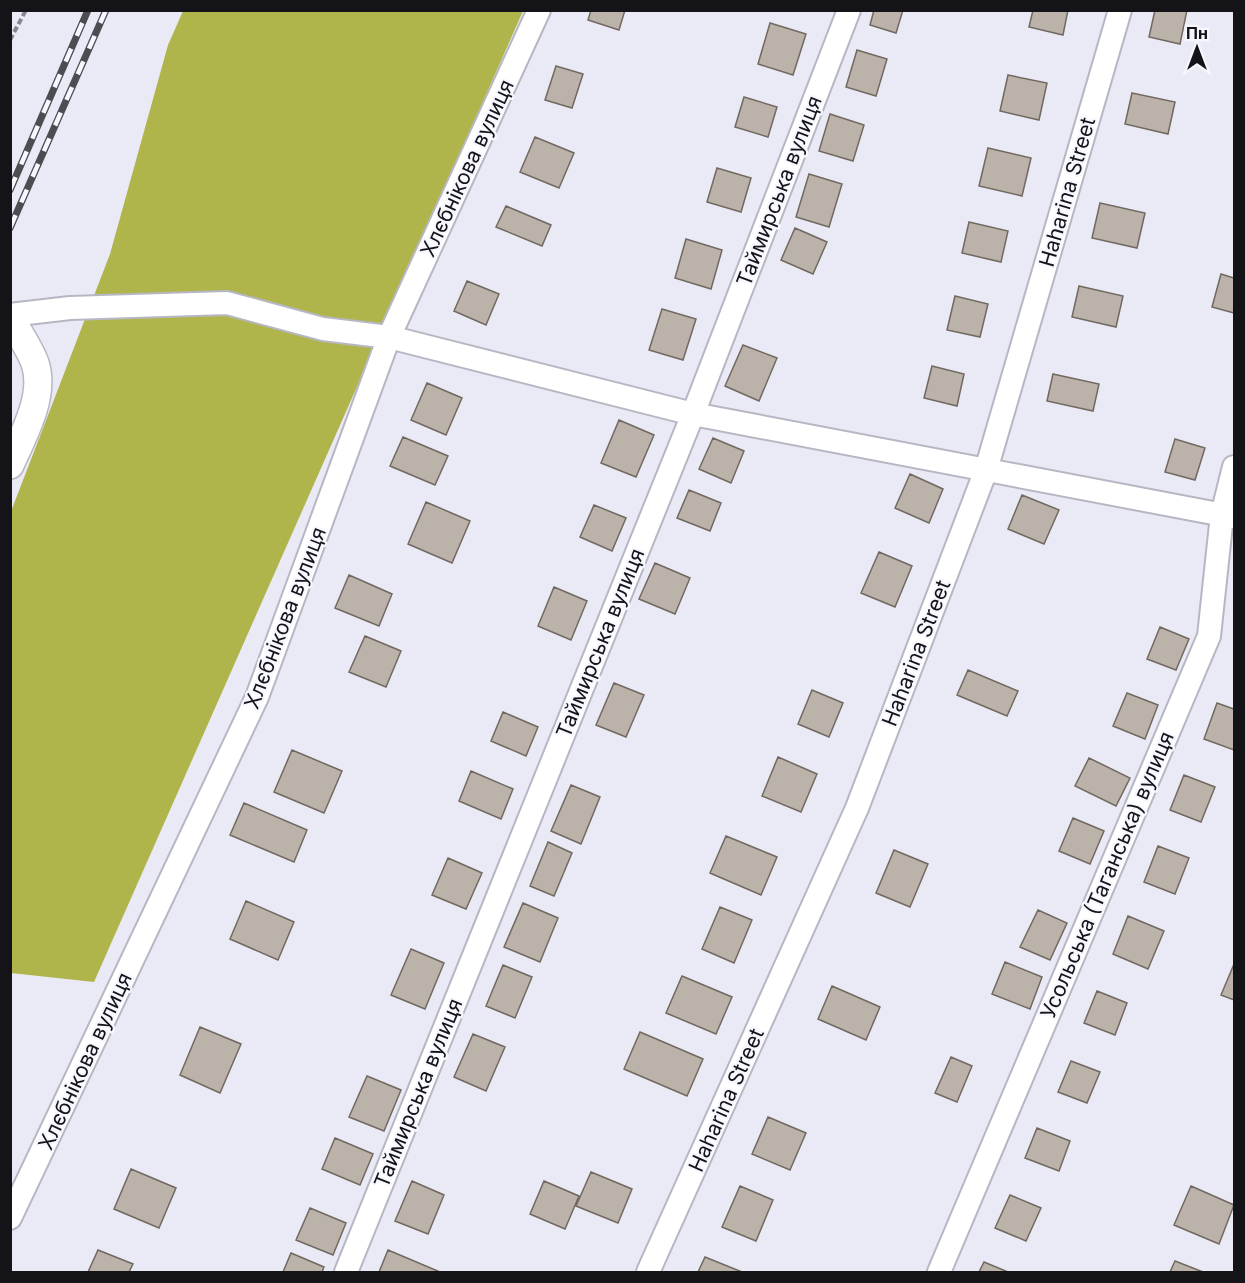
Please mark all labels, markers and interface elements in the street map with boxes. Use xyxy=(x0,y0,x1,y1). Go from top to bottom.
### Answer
north arrow xyxy=(1167,18,1227,78)
text: Пн xyxy=(1186,23,1208,43)
street label: Хлєбнікова вулиця xyxy=(415,75,519,261)
street label: Таймирська вулиця xyxy=(731,92,827,290)
street label: Haharina Street xyxy=(1034,114,1100,270)
street label: Хлєбнікова вулиця xyxy=(239,524,331,712)
street label: Таймирська вулиця xyxy=(551,545,649,741)
street label: Haharina Street xyxy=(877,576,955,730)
street label: Усольська (Таганська) вулиця xyxy=(1035,728,1179,1022)
street label: Хлєбнікова вулиця xyxy=(33,968,137,1154)
street label: Таймирська вулиця xyxy=(369,995,467,1191)
street label: Haharina Street xyxy=(683,1024,769,1176)

